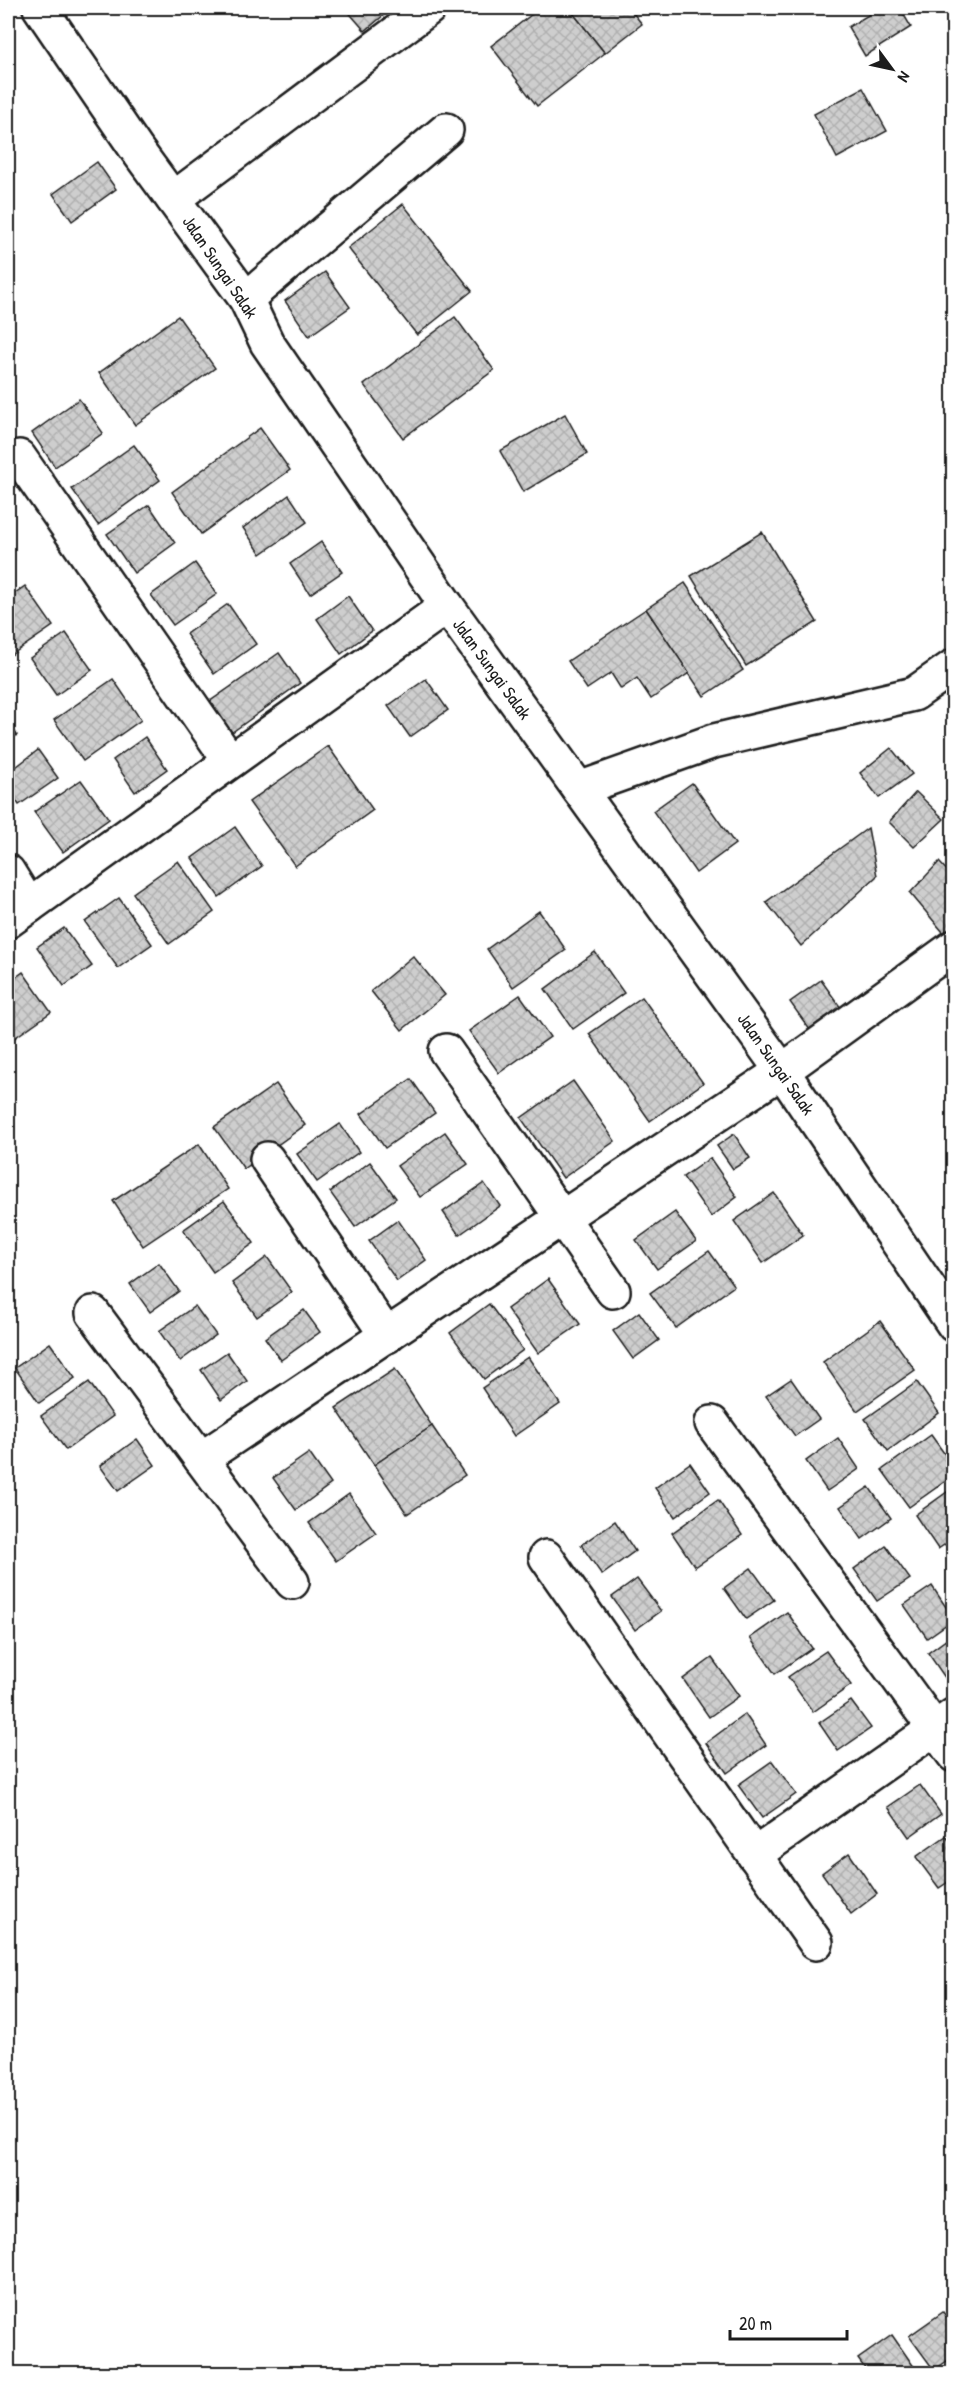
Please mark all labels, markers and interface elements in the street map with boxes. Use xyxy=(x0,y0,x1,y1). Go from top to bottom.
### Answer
north arrow xyxy=(862,39,922,99)
text: N xyxy=(893,68,916,87)
street label: Jalan Sungai Salak xyxy=(177,210,264,324)
street label: Jalan Sungai Salak xyxy=(447,613,538,725)
street label: Jalan Sungai Salak xyxy=(732,1008,821,1120)
scale bar xyxy=(730,2303,847,2341)
text: 20 m xyxy=(739,2311,772,2336)

